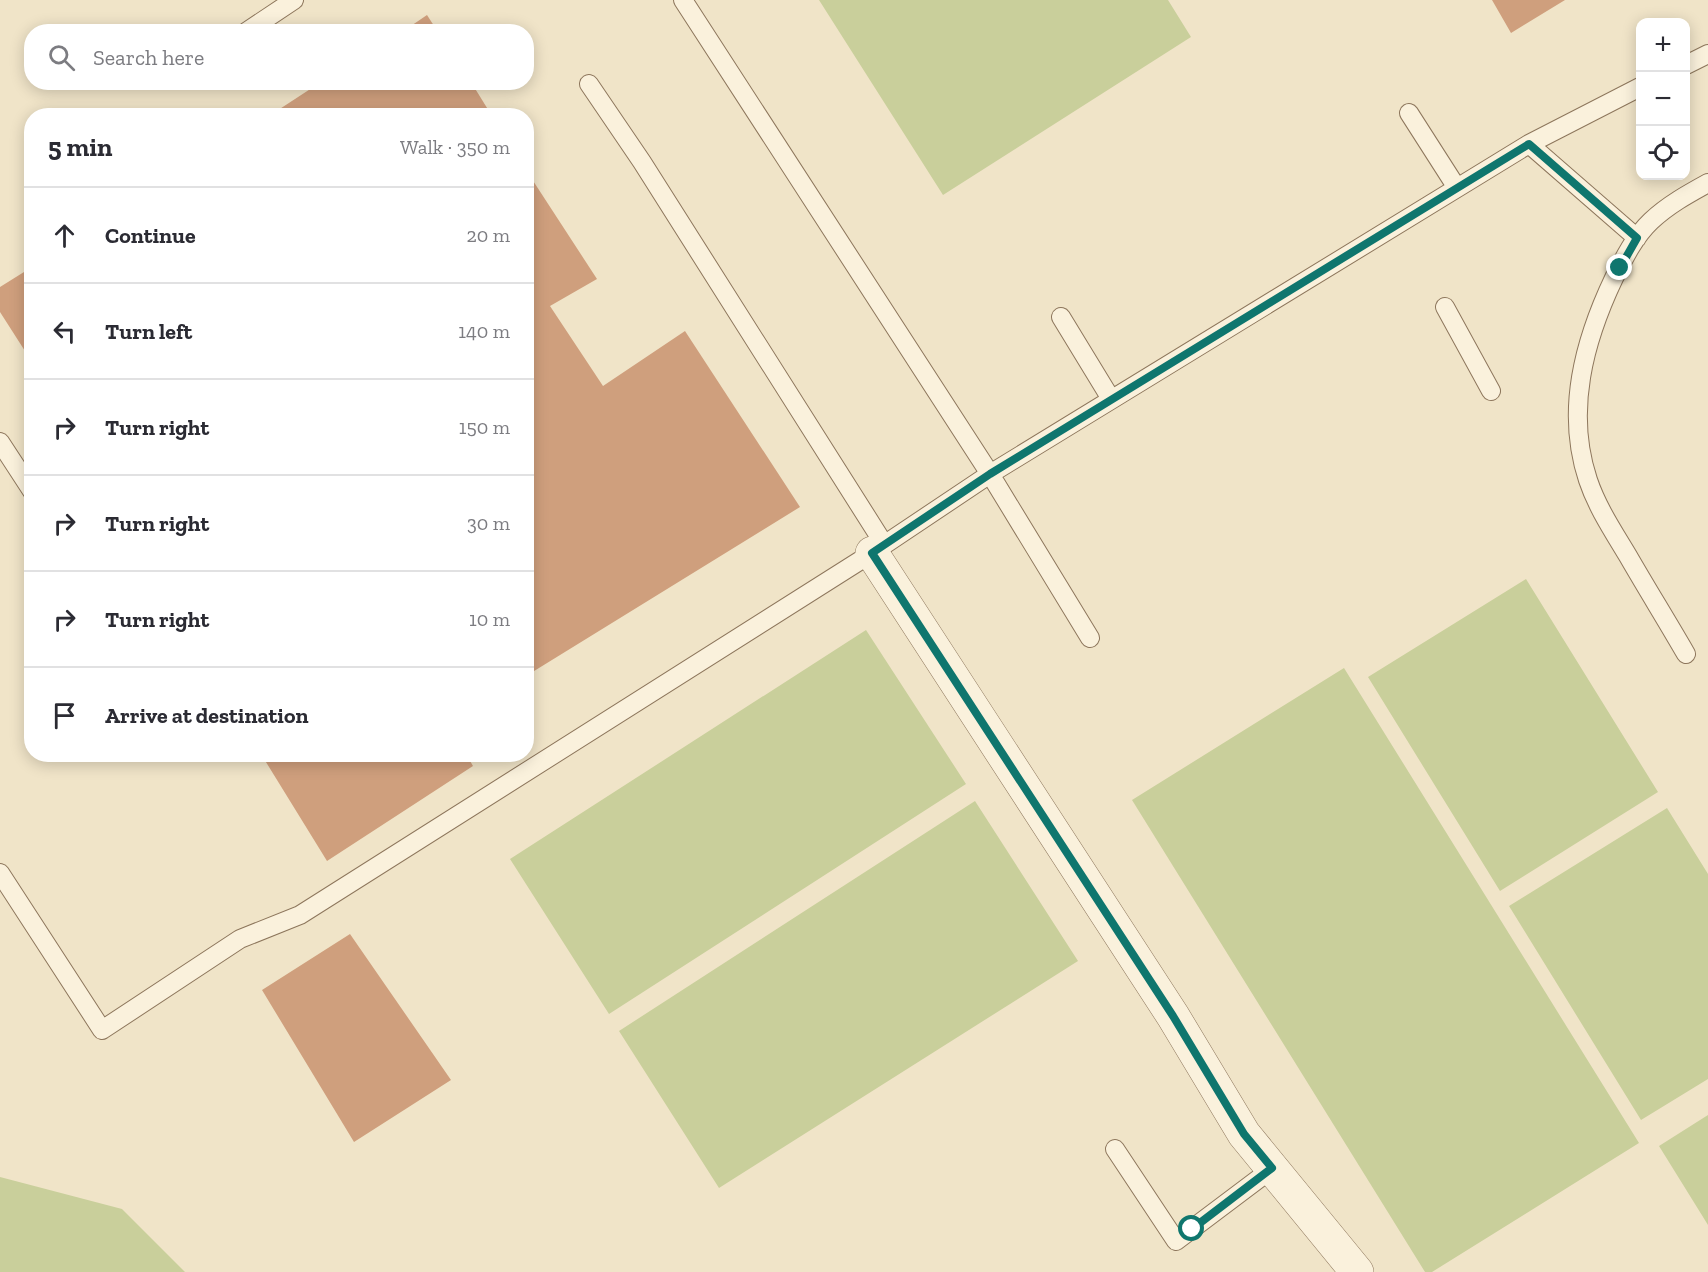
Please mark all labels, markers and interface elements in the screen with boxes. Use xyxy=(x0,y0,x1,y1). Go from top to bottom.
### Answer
map controls xyxy=(1636,18,1690,180)
button: + xyxy=(1636,18,1690,72)
search box xyxy=(24,24,534,90)
icon: search xyxy=(45,41,78,74)
text: Search here xyxy=(93,44,204,71)
button: − xyxy=(1636,72,1690,126)
button: locate xyxy=(1636,126,1690,180)
text: 5 min xyxy=(48,131,112,163)
text: Walk · 350 m xyxy=(400,135,510,159)
icon: ahead xyxy=(48,219,81,252)
text: Continue xyxy=(105,222,196,249)
text: 20 m xyxy=(466,223,510,247)
route end xyxy=(1606,254,1632,280)
icon: left xyxy=(48,315,81,348)
text: Turn left xyxy=(105,318,192,345)
text: 140 m xyxy=(458,319,510,343)
icon: right xyxy=(48,411,81,444)
text: Turn right xyxy=(105,414,209,441)
text: 150 m xyxy=(459,415,510,439)
icon: right xyxy=(48,507,81,540)
text: Turn right xyxy=(105,510,209,537)
text: 30 m xyxy=(467,511,510,535)
icon: right xyxy=(48,603,81,636)
text: Turn right xyxy=(105,606,209,633)
text: 10 m xyxy=(469,607,510,631)
icon: arrive xyxy=(48,699,81,732)
text: Arrive at destination xyxy=(105,702,308,729)
route start xyxy=(1178,1215,1204,1241)

